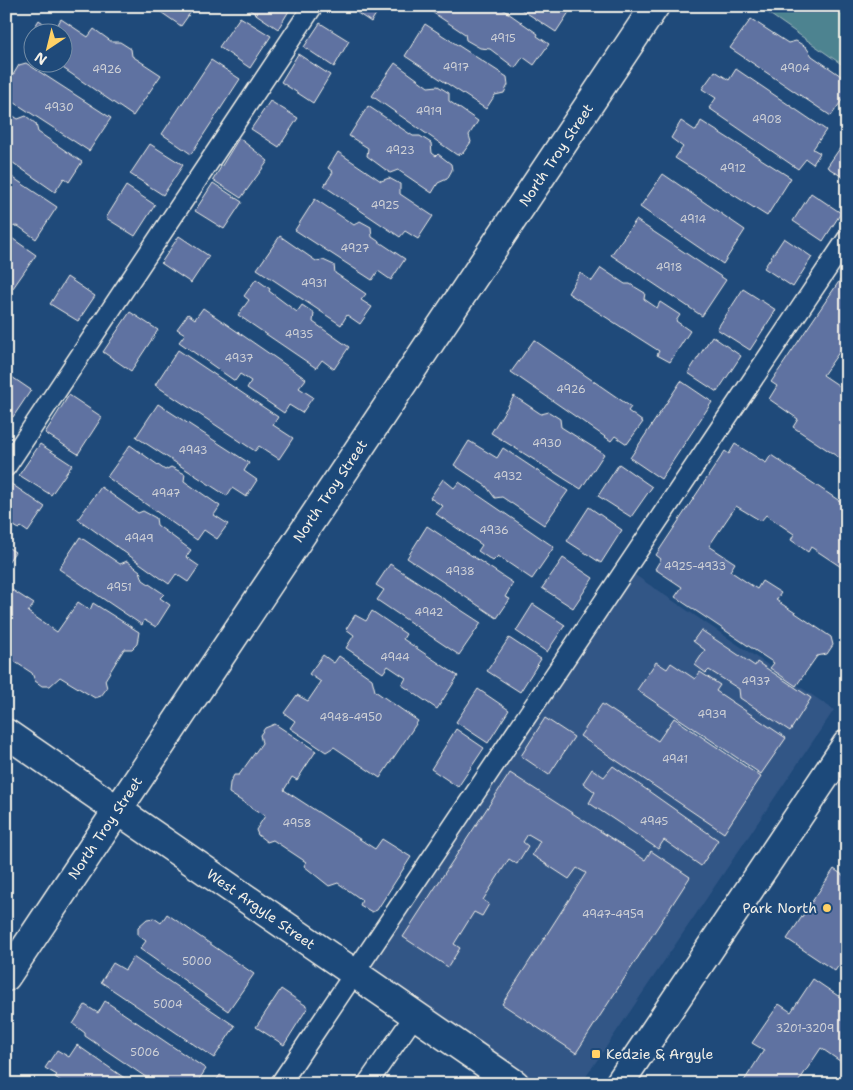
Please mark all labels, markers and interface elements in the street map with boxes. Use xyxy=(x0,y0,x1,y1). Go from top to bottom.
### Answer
north arrow xyxy=(22,22,72,72)
house number: 4915 xyxy=(490,31,516,46)
text: N xyxy=(31,48,50,69)
house number: 4917 xyxy=(443,60,469,75)
house number: 4904 xyxy=(780,61,810,76)
house number: 4926 xyxy=(92,62,122,77)
house number: 4930 xyxy=(44,100,74,115)
street label: North Troy Street xyxy=(515,100,597,210)
house number: 4919 xyxy=(416,104,442,119)
house number: 4908 xyxy=(752,112,782,127)
house number: 4923 xyxy=(385,143,415,158)
house number: 4912 xyxy=(720,161,746,176)
house number: 4925 xyxy=(371,198,400,213)
house number: 4914 xyxy=(680,212,706,227)
house number: 4927 xyxy=(341,241,370,256)
house number: 4918 xyxy=(656,260,682,275)
house number: 4931 xyxy=(301,276,327,291)
house number: 4935 xyxy=(285,327,314,342)
house number: 4937 xyxy=(225,351,254,366)
house number: 4926 xyxy=(556,382,586,397)
street label: North Troy Street xyxy=(289,436,371,546)
house number: 4930 xyxy=(532,436,562,451)
house number: 4943 xyxy=(178,443,208,458)
house number: 4932 xyxy=(493,469,523,484)
house number: 4947 xyxy=(151,486,181,501)
house number: 4936 xyxy=(479,523,509,538)
house number: 4949 xyxy=(124,531,154,546)
house number: 4925-4933 xyxy=(664,559,726,574)
house number: 4938 xyxy=(445,564,475,579)
house number: 4951 xyxy=(106,580,132,595)
house number: 4942 xyxy=(414,605,444,620)
house number: 4944 xyxy=(380,650,410,665)
house number: 4937 xyxy=(742,674,771,689)
house number: 4939 xyxy=(697,707,727,722)
house number: 4948-4950 xyxy=(320,710,382,725)
house number: 4941 xyxy=(662,752,688,767)
street label: North Troy Street xyxy=(64,773,146,883)
house number: 4945 xyxy=(640,814,669,829)
house number: 4958 xyxy=(283,816,311,831)
street label: West Argyle Street xyxy=(203,865,319,953)
place label: Park North xyxy=(743,899,817,917)
marker: Park North xyxy=(821,902,833,914)
house number: 4947-4959 xyxy=(582,907,644,922)
house number: 5000 xyxy=(182,954,212,969)
house number: 5004 xyxy=(153,997,183,1012)
house number: 3201-3209 xyxy=(776,1021,834,1036)
house number: 5006 xyxy=(130,1045,160,1060)
place label: Kedzie & Argyle xyxy=(606,1045,714,1063)
marker: Kedzie & Argyle xyxy=(590,1048,602,1060)

